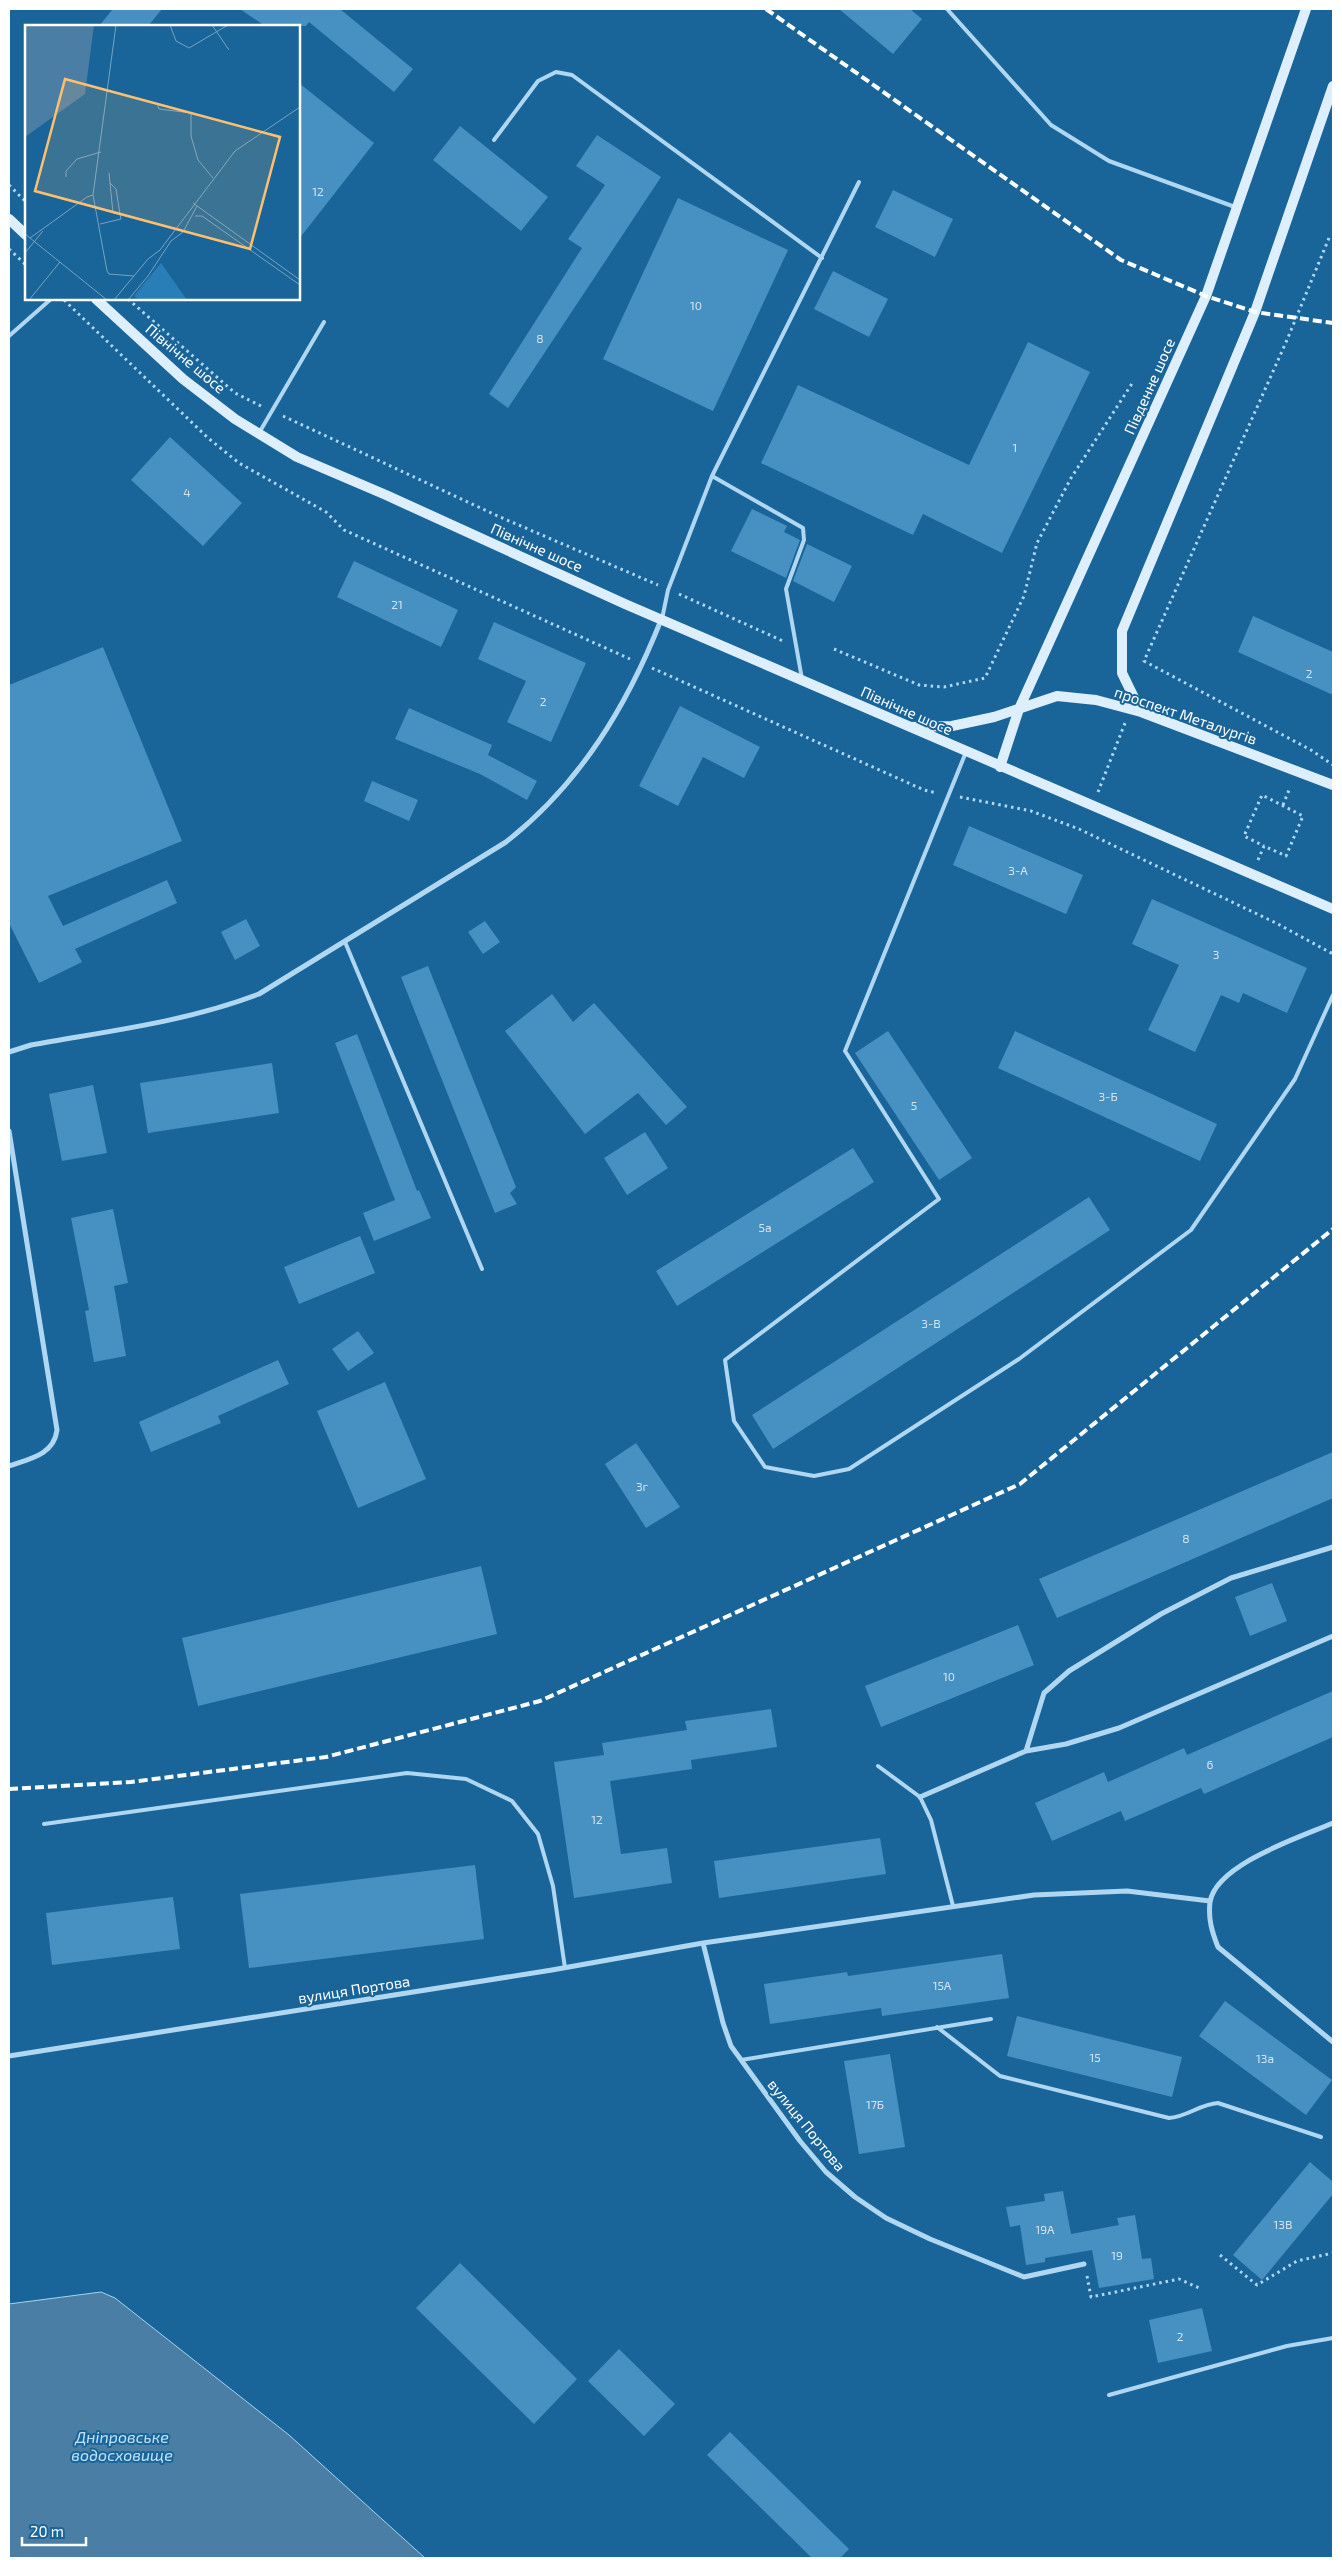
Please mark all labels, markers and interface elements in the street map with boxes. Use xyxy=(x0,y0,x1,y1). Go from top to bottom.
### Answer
inset map xyxy=(25,25,300,300)
house number: 12 xyxy=(312,184,324,198)
house number: 10 xyxy=(690,298,702,312)
street label: Північне шосе xyxy=(142,319,230,397)
house number: 8 xyxy=(536,331,544,345)
street label: Південне шосе xyxy=(1120,335,1178,437)
house number: 1 xyxy=(1013,440,1017,454)
house number: 4 xyxy=(183,485,191,499)
street label: Північне шосе xyxy=(488,519,586,575)
house number: 21 xyxy=(391,597,403,611)
house number: 2 xyxy=(1306,666,1313,680)
street label: Північне шосе xyxy=(858,682,956,738)
street label: проспект Металургів xyxy=(1112,682,1260,749)
house number: 2 xyxy=(540,694,547,708)
house number: 3-А xyxy=(1008,863,1028,877)
house number: 3 xyxy=(1213,947,1219,961)
house number: 3-Б xyxy=(1098,1089,1118,1103)
house number: 5 xyxy=(911,1098,917,1112)
house number: 5а xyxy=(758,1220,772,1234)
house number: 3-В xyxy=(921,1316,941,1330)
house number: 3г xyxy=(636,1479,649,1493)
house number: 8 xyxy=(1182,1531,1190,1545)
house number: 10 xyxy=(943,1669,955,1683)
house number: 6 xyxy=(1207,1757,1214,1771)
house number: 12 xyxy=(591,1812,603,1826)
street label: вулиця Портова xyxy=(297,1971,411,2008)
house number: 15А xyxy=(933,1978,952,1992)
house number: 15 xyxy=(1089,2050,1101,2064)
house number: 13а xyxy=(1256,2051,1274,2065)
street label: вулиця Портова xyxy=(764,2075,850,2175)
house number: 17Б xyxy=(866,2097,884,2111)
house number: 13В xyxy=(1274,2217,1292,2231)
house number: 19А xyxy=(1035,2222,1055,2236)
house number: 19 xyxy=(1111,2248,1123,2262)
house number: 2 xyxy=(1177,2329,1184,2343)
water label: Дніпровське водосховище xyxy=(71,2427,173,2464)
scale bar xyxy=(22,2514,86,2546)
text: 20 m xyxy=(30,2522,64,2540)

